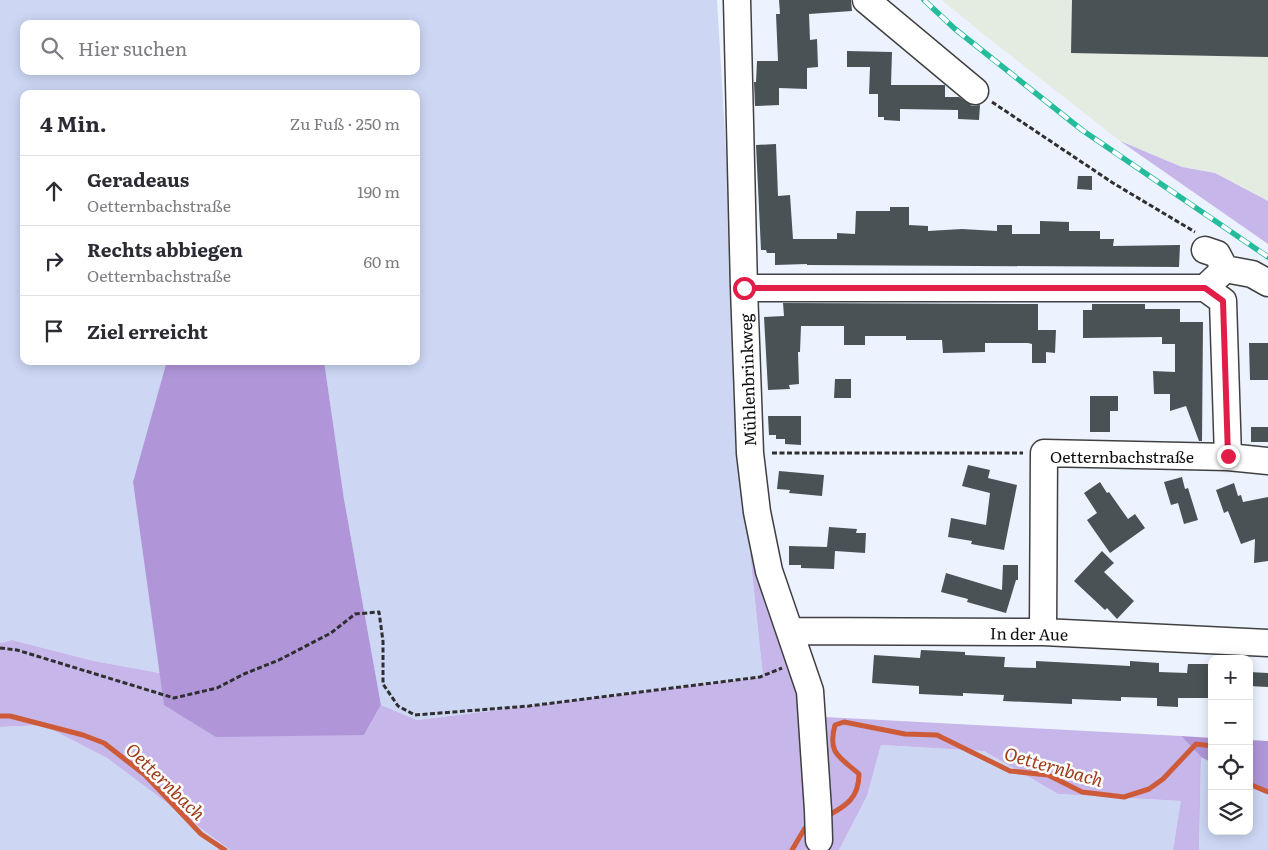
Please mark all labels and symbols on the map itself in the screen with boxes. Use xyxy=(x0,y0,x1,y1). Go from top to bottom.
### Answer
route start xyxy=(733,277,756,300)
street label: Mühlenbrinkweg xyxy=(733,313,761,447)
street label: Oetternbachstraße xyxy=(1050,444,1194,468)
route end xyxy=(1217,445,1240,468)
street label: In der Aue xyxy=(990,620,1068,646)
water label: Oetternbach xyxy=(120,736,212,826)
water label: Oetternbach xyxy=(1001,739,1107,793)

